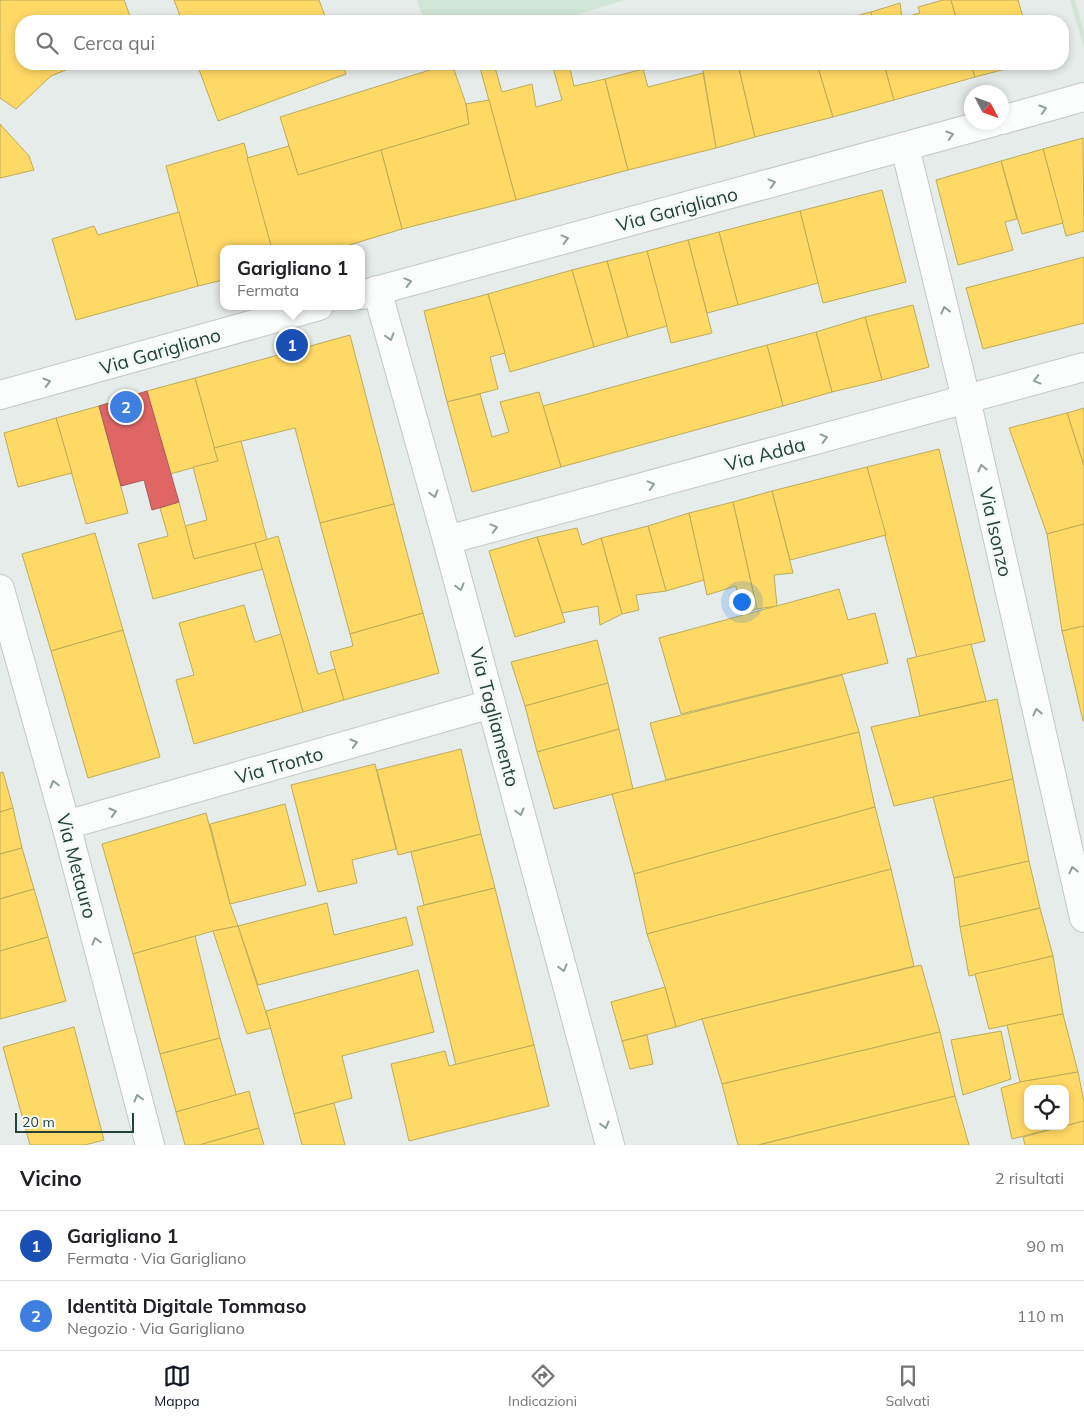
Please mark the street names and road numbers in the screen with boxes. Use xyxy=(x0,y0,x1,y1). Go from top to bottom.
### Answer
street label: Via Garigliano xyxy=(614,181,740,237)
street label: Via Garigliano xyxy=(97,322,223,380)
street label: Via Adda xyxy=(722,432,808,476)
street label: Via Isonzo xyxy=(974,485,1018,579)
street label: Via Tagliamento xyxy=(465,645,525,789)
street label: Via Tronto xyxy=(232,741,326,789)
street label: Via Metauro xyxy=(52,811,102,921)

